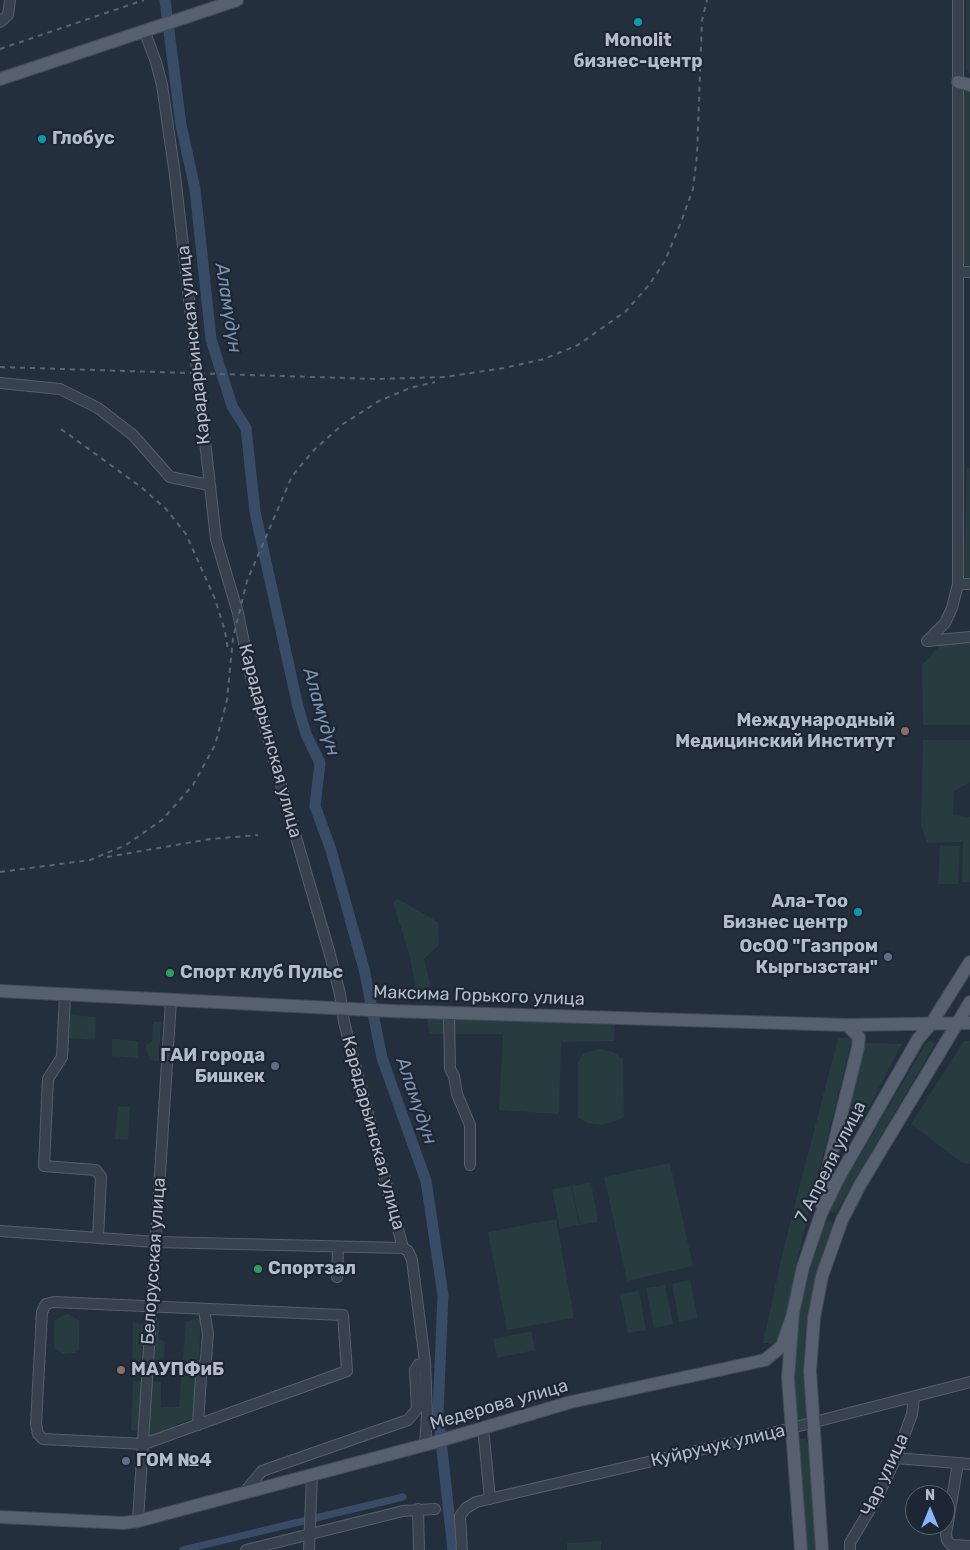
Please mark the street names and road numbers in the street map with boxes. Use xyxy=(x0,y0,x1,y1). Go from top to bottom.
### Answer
street label: Карадарьинская улица xyxy=(173,244,215,446)
street label: Карадарьинская улица xyxy=(234,642,306,840)
street label: Максима Горького улица xyxy=(373,982,585,1010)
street label: Карадарьинская улица xyxy=(337,1034,409,1232)
street label: 7 Апреля улица xyxy=(791,1098,871,1226)
street label: Белорусская улица xyxy=(137,1177,171,1345)
street label: Медерова улица xyxy=(428,1375,570,1435)
street label: Куйручук улица xyxy=(649,1420,787,1472)
street label: Чар улица xyxy=(856,1430,914,1520)

